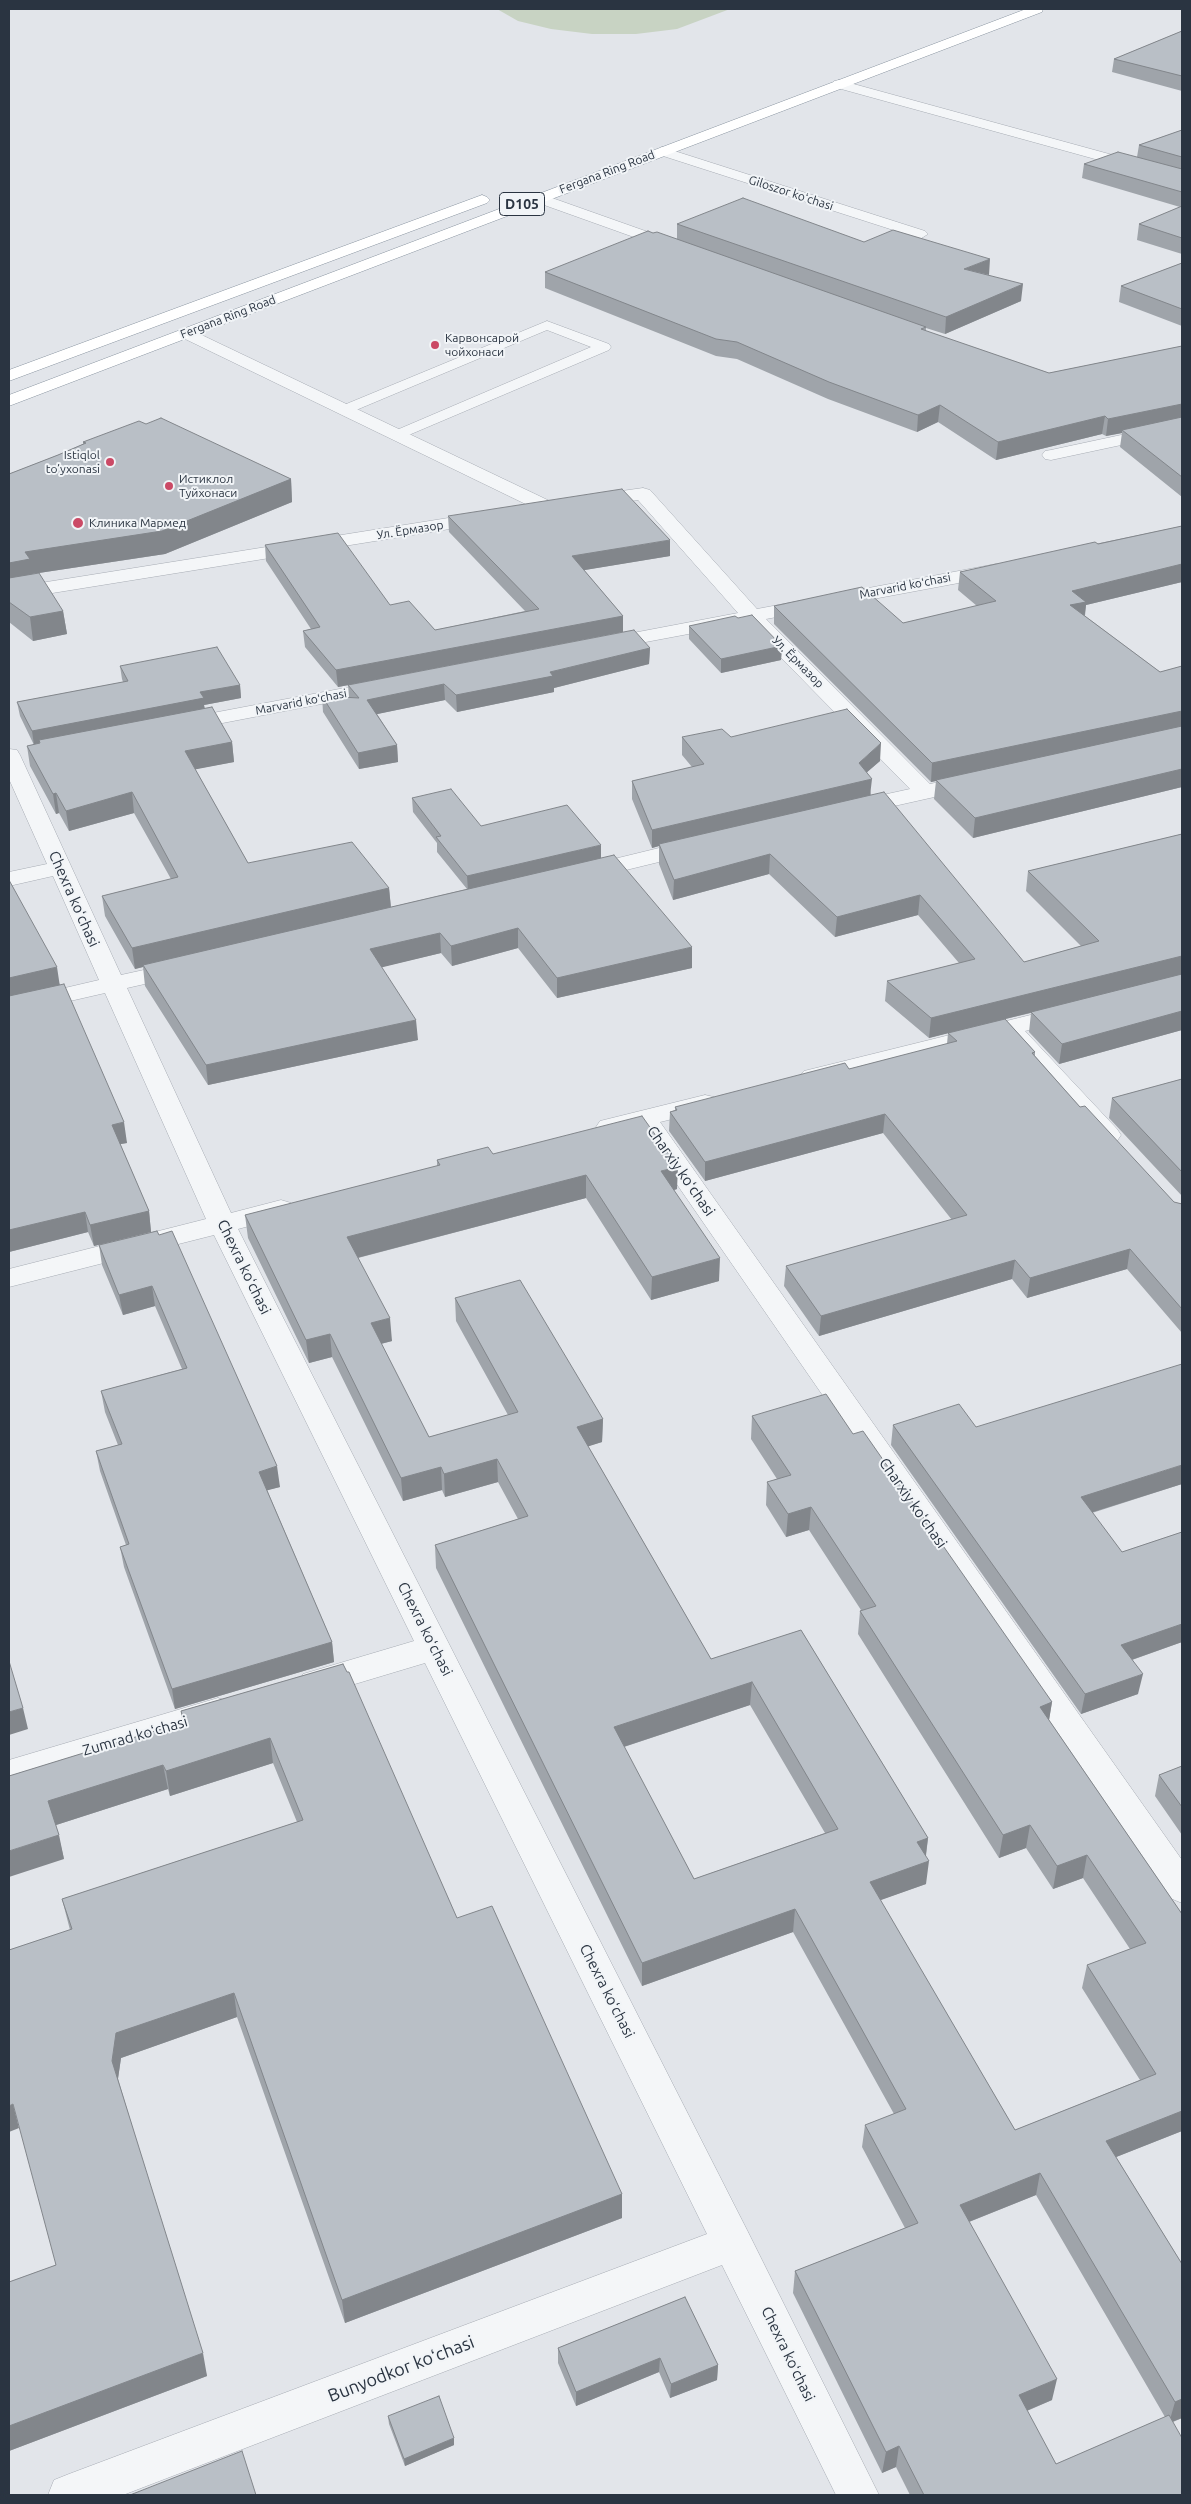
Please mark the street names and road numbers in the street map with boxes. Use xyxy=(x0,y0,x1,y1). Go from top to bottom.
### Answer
street label: Fergana Ring Road xyxy=(557,147,657,197)
street label: Giloszor koʻchasi xyxy=(747,173,835,213)
road number: D105 xyxy=(500,192,544,215)
street label: Fergana Ring Road xyxy=(178,292,278,342)
street label: Ул. Ёрмазор xyxy=(376,518,444,542)
street label: Marvarid koʻchasi xyxy=(858,570,952,602)
street label: Ул. Ёрмазор xyxy=(769,633,827,691)
street label: Marvarid koʻchasi xyxy=(254,686,348,718)
street label: Chexra koʻchasi xyxy=(45,848,103,950)
street label: Charxiy koʻchasi xyxy=(643,1122,719,1220)
street label: Chexra koʻchasi xyxy=(213,1217,275,1317)
street label: Charxiy koʻchasi xyxy=(875,1454,951,1552)
street label: Chexra koʻchasi xyxy=(394,1579,456,1679)
street label: Zumrad koʻchasi xyxy=(80,1712,190,1760)
street label: Chexra koʻchasi xyxy=(576,1941,638,2041)
street label: Chexra koʻchasi xyxy=(757,2304,819,2404)
street label: Bunyodkor koʻchasi xyxy=(325,2331,477,2407)

